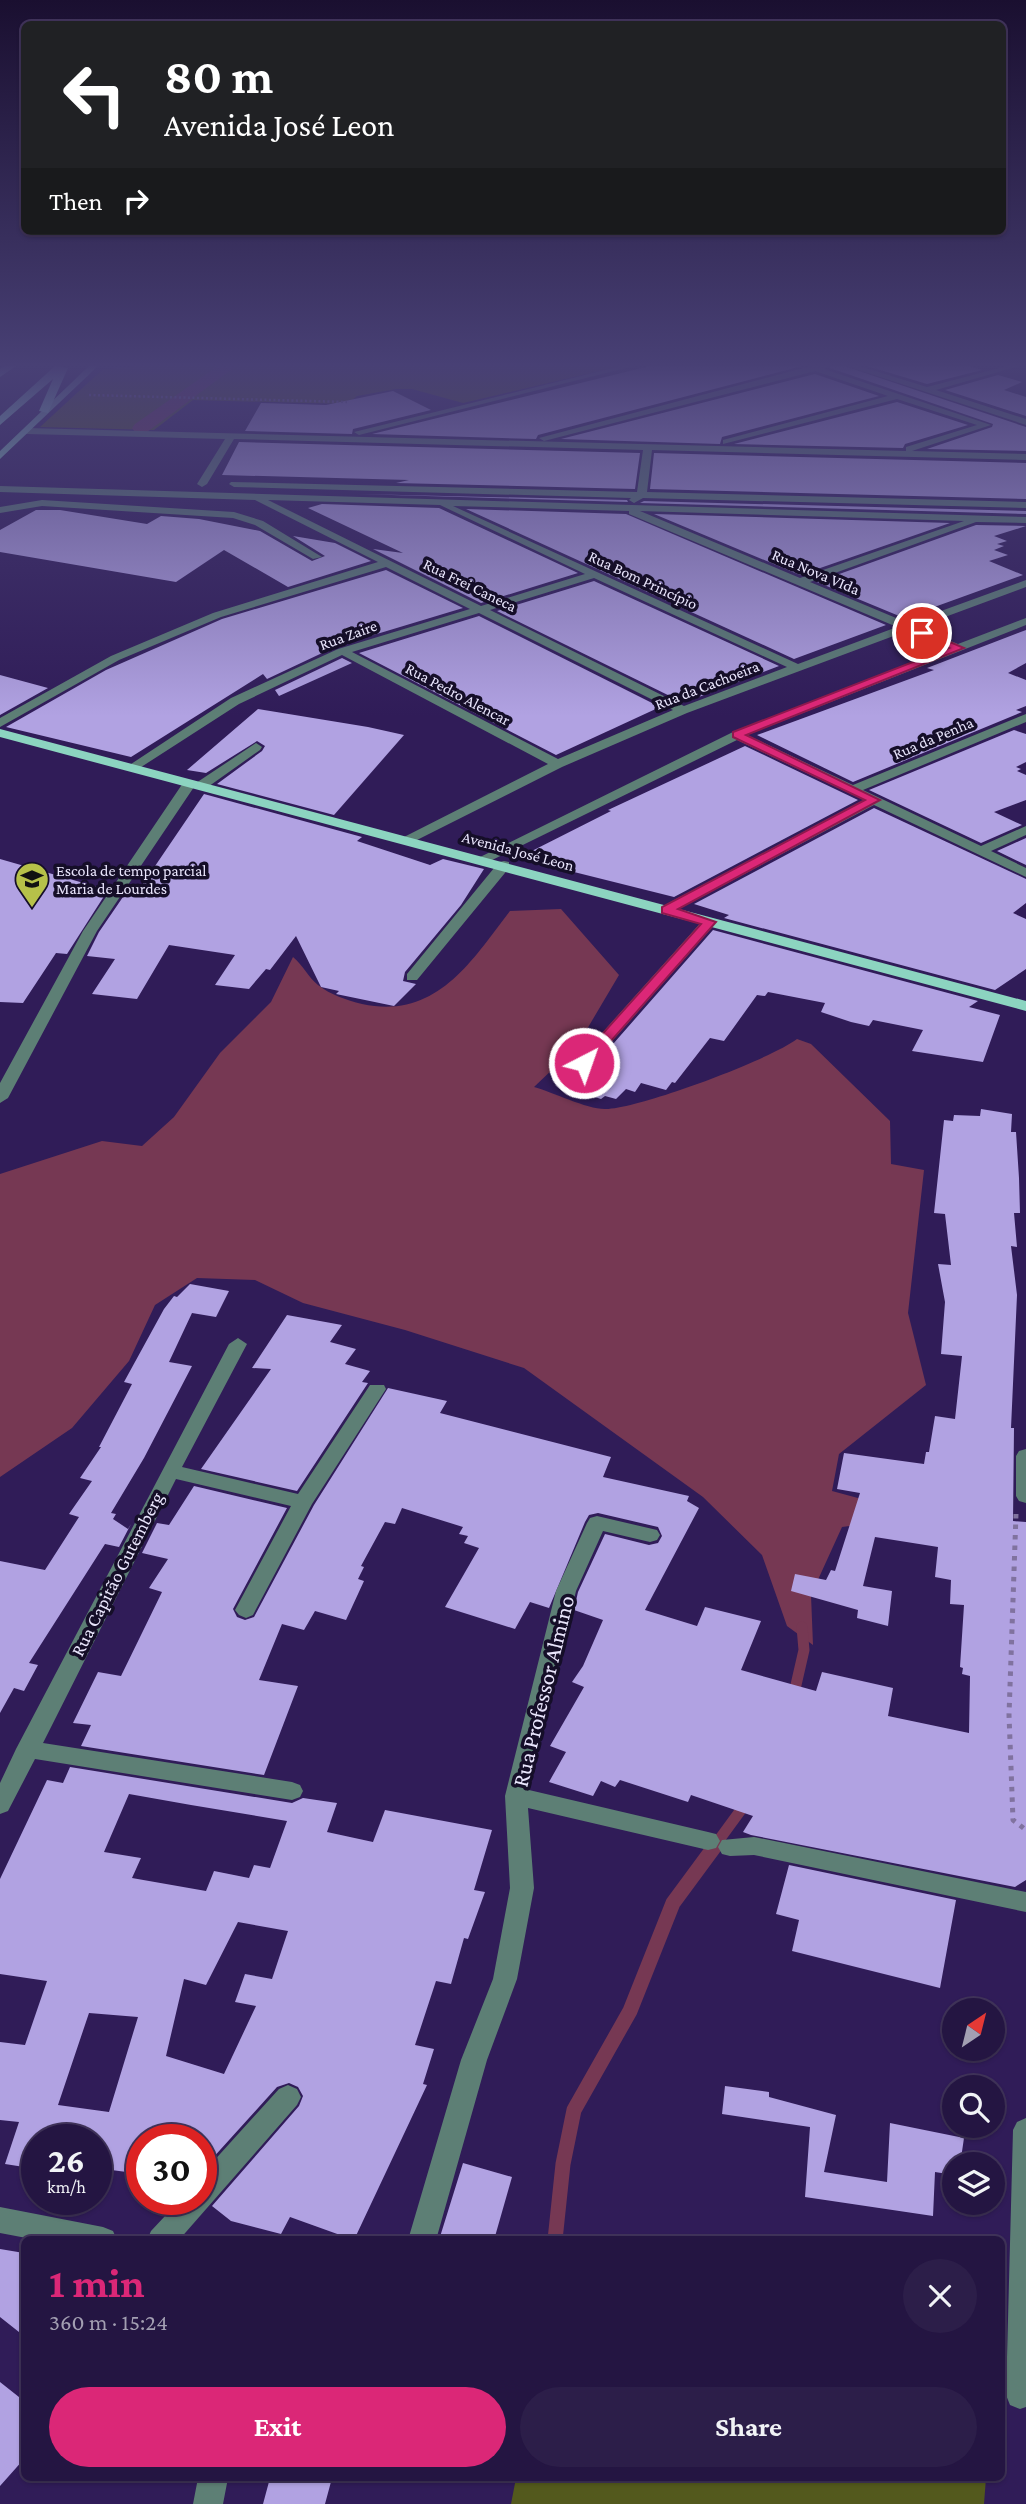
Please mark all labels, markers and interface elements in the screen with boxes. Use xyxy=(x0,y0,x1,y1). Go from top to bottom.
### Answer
icon: left xyxy=(49,49,140,140)
text: 80 m xyxy=(164,49,273,104)
text: Avenida José Leon xyxy=(164,107,394,143)
icon: right xyxy=(117,182,155,220)
text: Then xyxy=(49,187,103,216)
street label: Rua Nova VIda xyxy=(770,546,863,598)
street label: Rua Bom Princípio xyxy=(586,547,700,614)
street label: Rua Frei Caneca xyxy=(421,555,520,615)
pin xyxy=(892,603,952,663)
icon: arrive xyxy=(903,614,941,652)
street label: Rua Zaire xyxy=(317,617,379,653)
street label: Rua da Cachoeira xyxy=(652,657,762,713)
street label: Rua Pedro Alencar xyxy=(403,659,513,729)
street label: Rua da Penha xyxy=(890,713,976,763)
street label: Avenida José Leon xyxy=(460,828,576,875)
school or university icon: Escola de tempo parcial Maria de Lourdes xyxy=(13,860,51,909)
place label: Escola de tempo parcial Maria de Lourdes xyxy=(56,862,207,897)
position arrow xyxy=(547,1026,621,1100)
street label: Rua Capitão Gutemberg xyxy=(67,1489,167,1659)
street label: Rua Professor Almino xyxy=(507,1593,579,1789)
north arrow xyxy=(942,1998,1004,2062)
map controls xyxy=(942,1998,1005,2215)
button: search xyxy=(942,2075,1005,2138)
speed limit sign: 30 xyxy=(126,2124,217,2215)
text: 26 xyxy=(48,2141,85,2180)
button: layers xyxy=(942,2152,1005,2215)
text: km/h xyxy=(47,2177,86,2197)
text: 1 min xyxy=(49,2259,145,2306)
button: close xyxy=(903,2259,977,2333)
text: 360 m · 15:24 xyxy=(49,2309,168,2335)
button: Exit xyxy=(49,2387,506,2467)
button: Share xyxy=(520,2387,977,2467)

